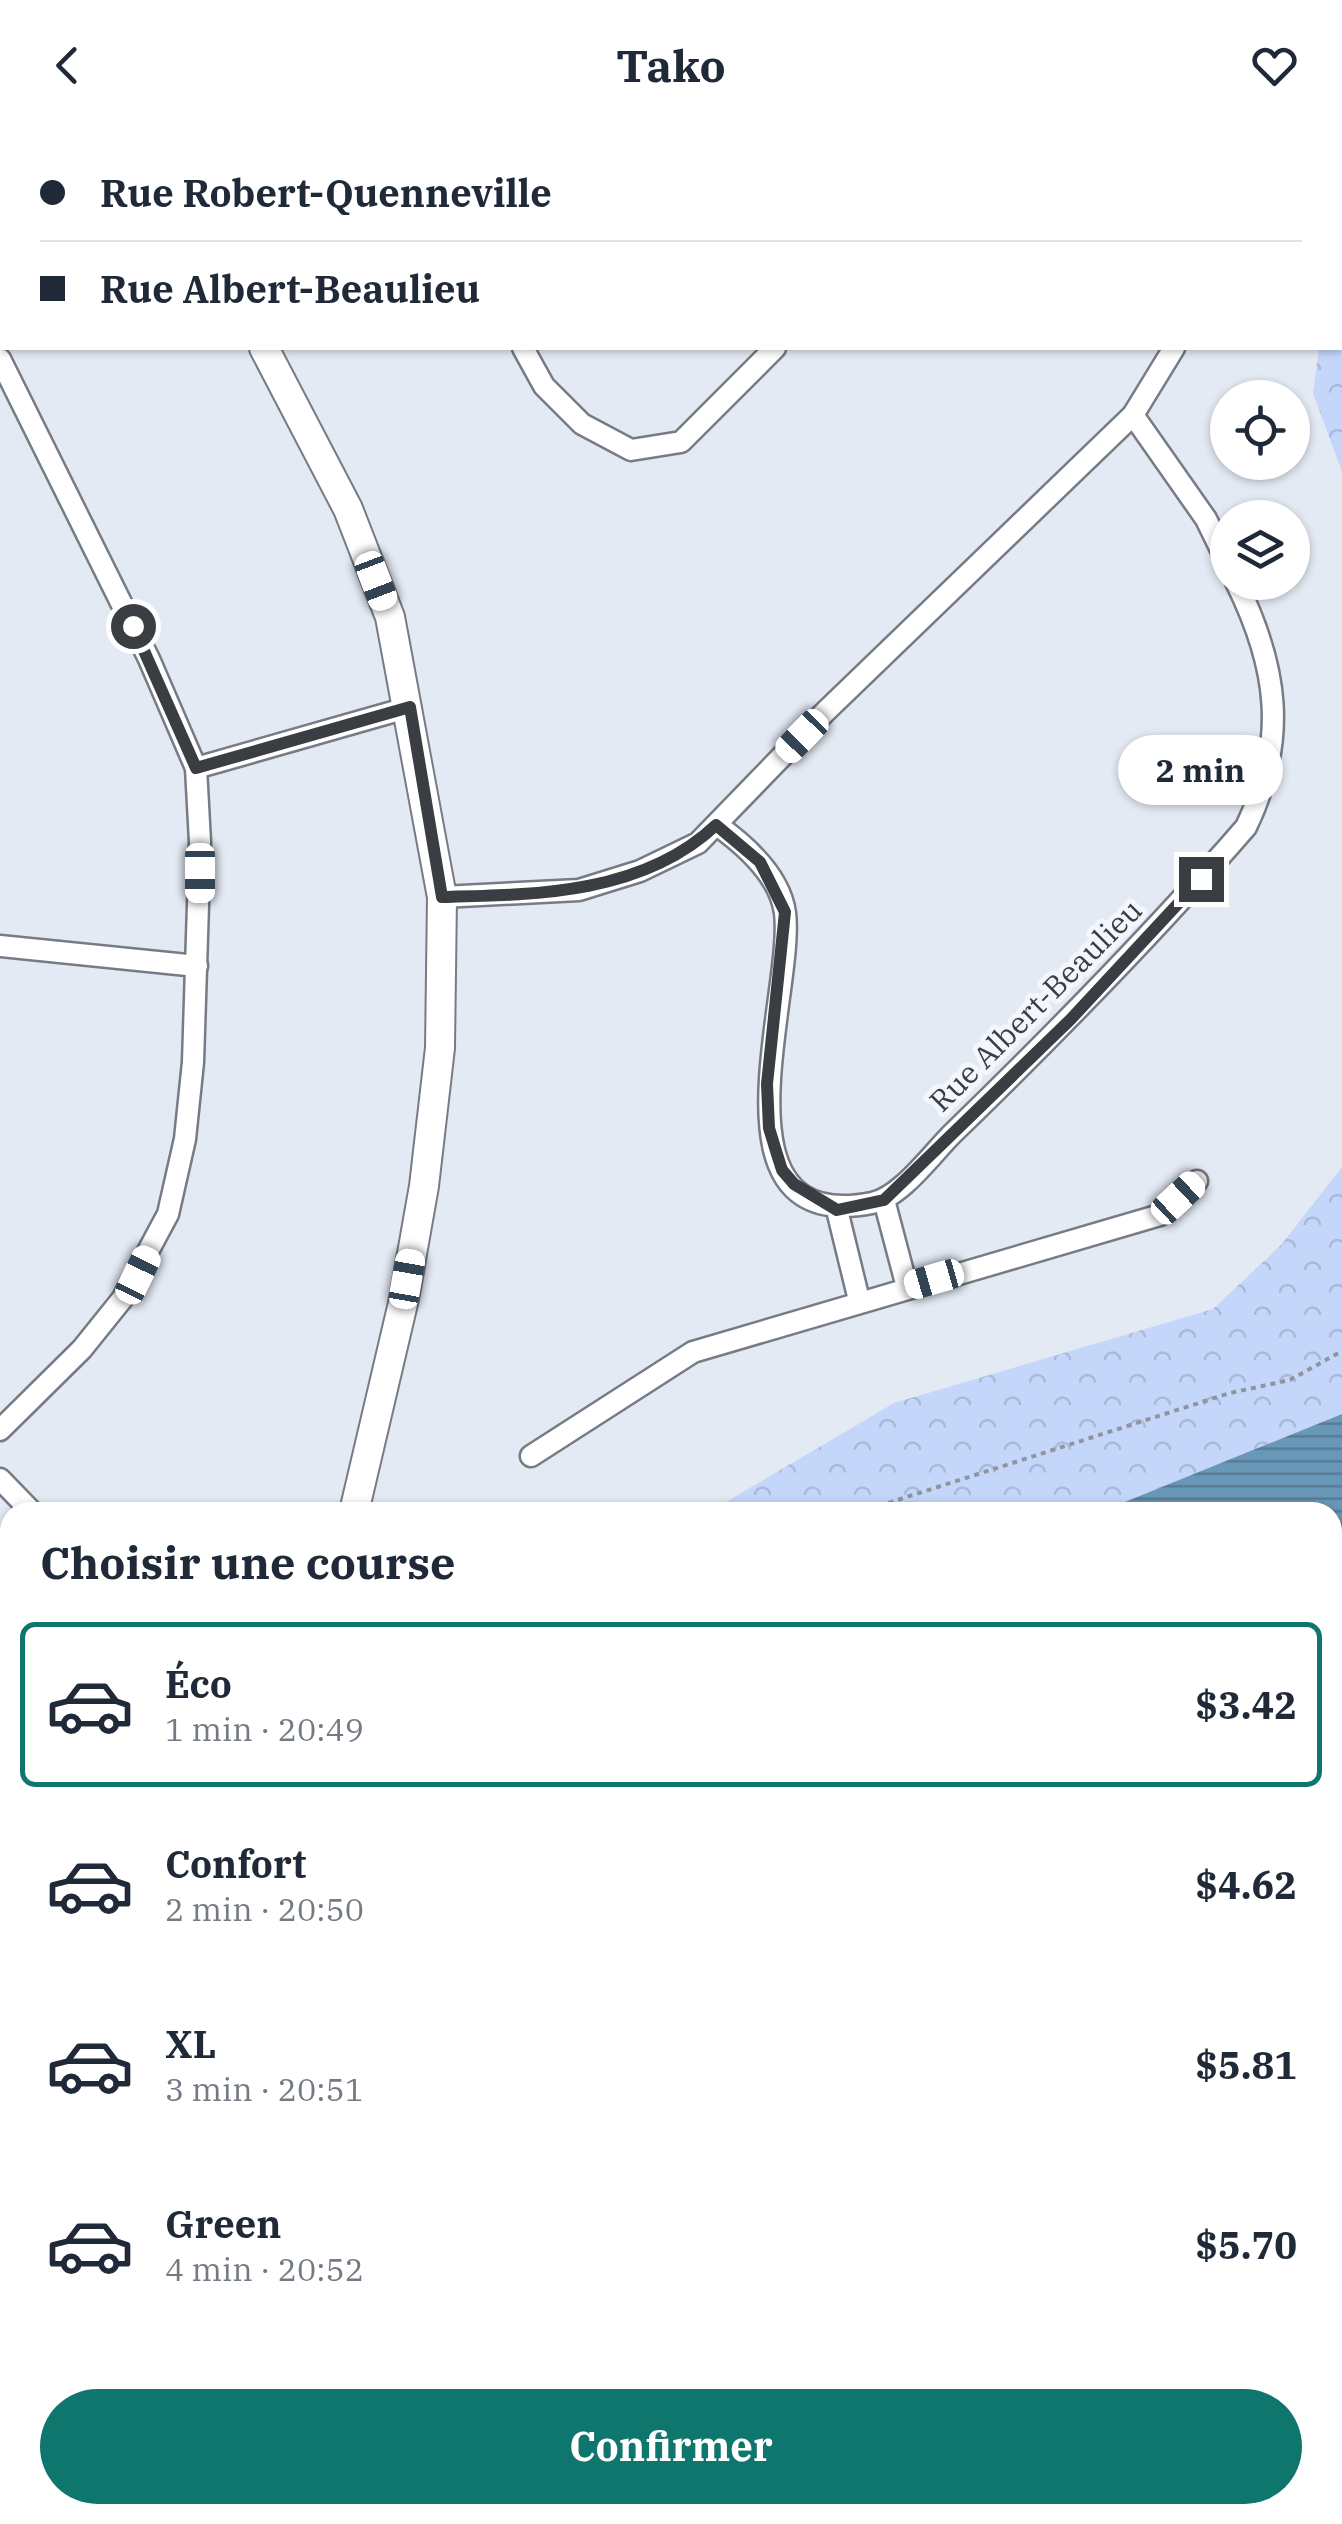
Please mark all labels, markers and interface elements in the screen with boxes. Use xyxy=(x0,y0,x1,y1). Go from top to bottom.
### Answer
text: Tako xyxy=(616,36,726,94)
icon: back xyxy=(40,38,95,93)
icon: heart xyxy=(1247,38,1302,93)
text: Rue Robert-Quenneville xyxy=(100,168,552,217)
text: Rue Albert-Beaulieu xyxy=(100,264,480,313)
map controls xyxy=(1210,380,1310,600)
button: locate xyxy=(1210,380,1310,480)
button: layers xyxy=(1210,500,1310,600)
car xyxy=(351,548,401,614)
route start xyxy=(111,604,156,649)
car xyxy=(770,704,834,768)
callout: 2 min xyxy=(1118,734,1284,804)
text: 2 min xyxy=(1156,749,1245,791)
car xyxy=(185,843,215,903)
route end xyxy=(1179,857,1224,902)
street label: Rue Albert-Beaulieu xyxy=(920,890,1149,1119)
car xyxy=(1146,1167,1210,1229)
car xyxy=(111,1241,165,1309)
car xyxy=(387,1247,427,1311)
car xyxy=(901,1256,967,1302)
text: Choisir une course xyxy=(40,1533,456,1591)
text: Éco xyxy=(165,1659,232,1708)
icon: car xyxy=(45,1660,135,1750)
text: $3.42 xyxy=(1195,1680,1297,1729)
text: 1 min · 20:49 xyxy=(165,1708,364,1750)
text: Confort xyxy=(165,1839,306,1888)
icon: car xyxy=(45,1840,135,1930)
text: $4.62 xyxy=(1195,1860,1297,1909)
text: 2 min · 20:50 xyxy=(165,1888,364,1930)
text: XL xyxy=(165,2019,216,2068)
icon: car xyxy=(45,2020,135,2110)
text: $5.81 xyxy=(1195,2040,1297,2089)
text: 3 min · 20:51 xyxy=(165,2068,364,2110)
text: Green xyxy=(165,2199,281,2248)
icon: car xyxy=(45,2200,135,2290)
text: $5.70 xyxy=(1195,2220,1297,2269)
text: 4 min · 20:52 xyxy=(165,2248,364,2290)
button: Confirmer xyxy=(40,2389,1302,2504)

